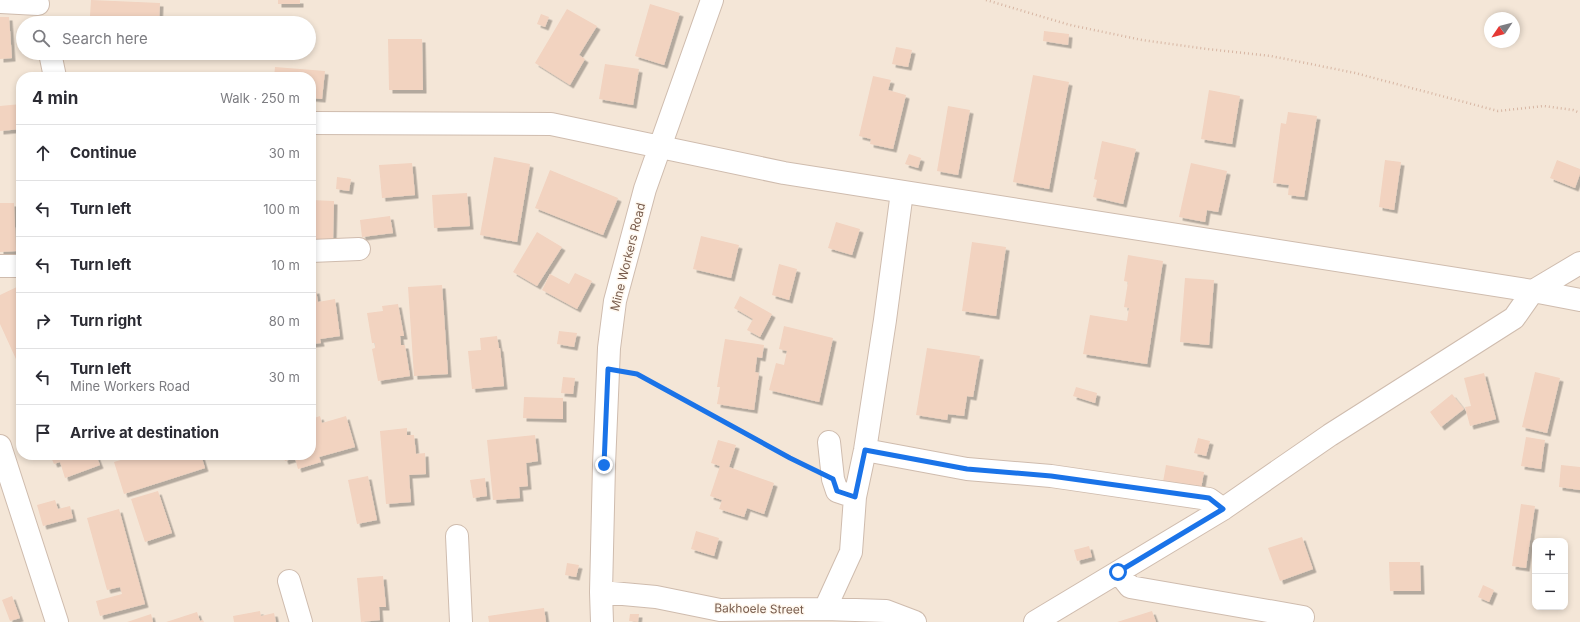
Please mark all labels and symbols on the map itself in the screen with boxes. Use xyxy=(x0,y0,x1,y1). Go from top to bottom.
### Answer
north arrow xyxy=(1484,12,1520,48)
street label: Mine Workers Road xyxy=(607,201,648,312)
route end xyxy=(595,456,613,474)
route start xyxy=(1109,563,1127,581)
street label: Bakhoele Street xyxy=(714,600,804,617)

